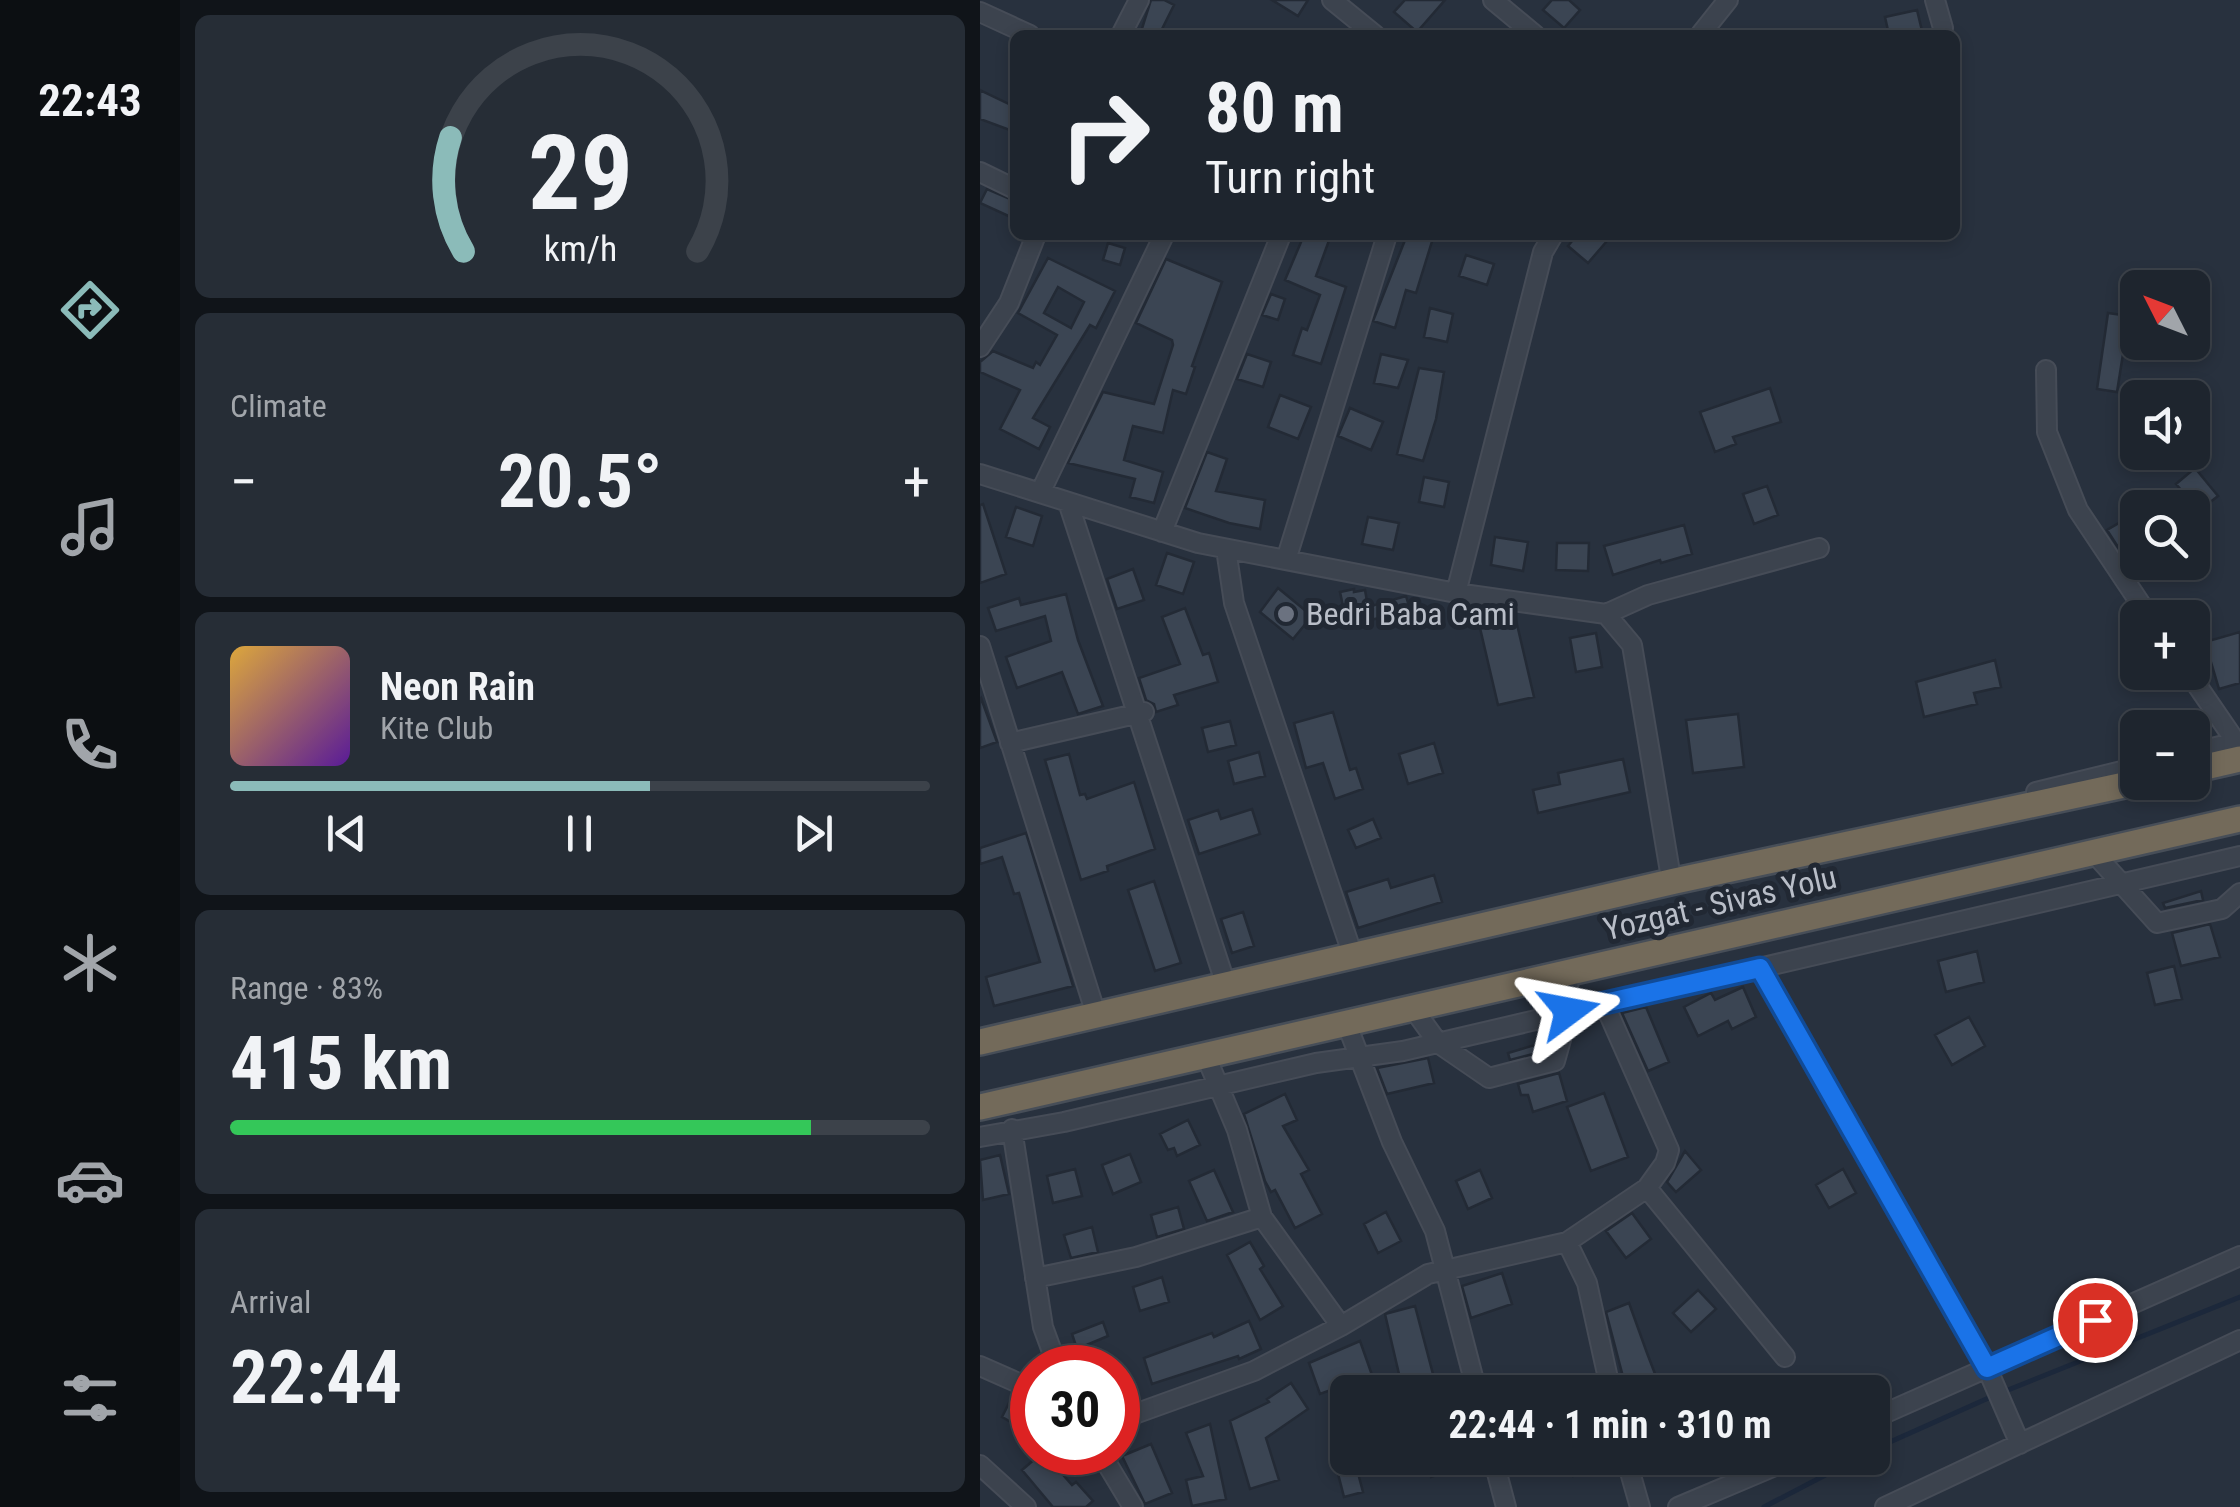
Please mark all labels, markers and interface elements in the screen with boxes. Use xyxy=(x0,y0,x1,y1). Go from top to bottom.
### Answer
text: 80 m xyxy=(1205,67,1344,149)
icon: right xyxy=(1040,70,1170,200)
text: 22:43 xyxy=(38,74,142,127)
text: 29 xyxy=(527,113,633,234)
text: Turn right xyxy=(1205,151,1375,204)
text: km/h xyxy=(543,228,617,270)
north arrow xyxy=(2120,270,2210,360)
map controls xyxy=(2120,270,2210,800)
icon: directions xyxy=(55,275,125,345)
button: sound xyxy=(2120,380,2210,470)
text: Climate xyxy=(230,387,327,425)
text: 20.5° xyxy=(498,437,662,525)
text: − xyxy=(230,450,258,514)
text: + xyxy=(903,450,930,514)
button: search xyxy=(2120,490,2210,580)
icon: music xyxy=(55,492,125,562)
place label: Bedri Baba Cami xyxy=(1306,595,1515,633)
button: + xyxy=(2120,600,2210,690)
marker: Bedri Baba Cami xyxy=(1275,603,1297,625)
text: Neon Rain xyxy=(380,665,535,709)
text: Kite Club xyxy=(380,709,493,747)
icon: phone xyxy=(55,710,125,780)
button: − xyxy=(2120,710,2210,800)
icon: previous xyxy=(319,806,374,861)
icon: pause xyxy=(552,806,607,861)
icon: next xyxy=(786,806,841,861)
street label: Yozgat - Sivas Yolu xyxy=(1600,858,1840,948)
icon: climate xyxy=(55,928,125,998)
position arrow xyxy=(1517,959,1621,1063)
text: Range · 83% xyxy=(230,969,383,1007)
text: 415 km xyxy=(230,1019,452,1107)
icon: car xyxy=(55,1145,125,1215)
pin xyxy=(2053,1278,2138,1363)
text: Arrival xyxy=(230,1283,311,1321)
icon: arrive xyxy=(2068,1293,2123,1348)
text: 22:44 xyxy=(230,1333,402,1421)
speed limit sign: 30 xyxy=(1010,1345,1140,1475)
icon: filters xyxy=(55,1363,125,1433)
text: 22:44 · 1 min · 310 m xyxy=(1449,1403,1771,1447)

